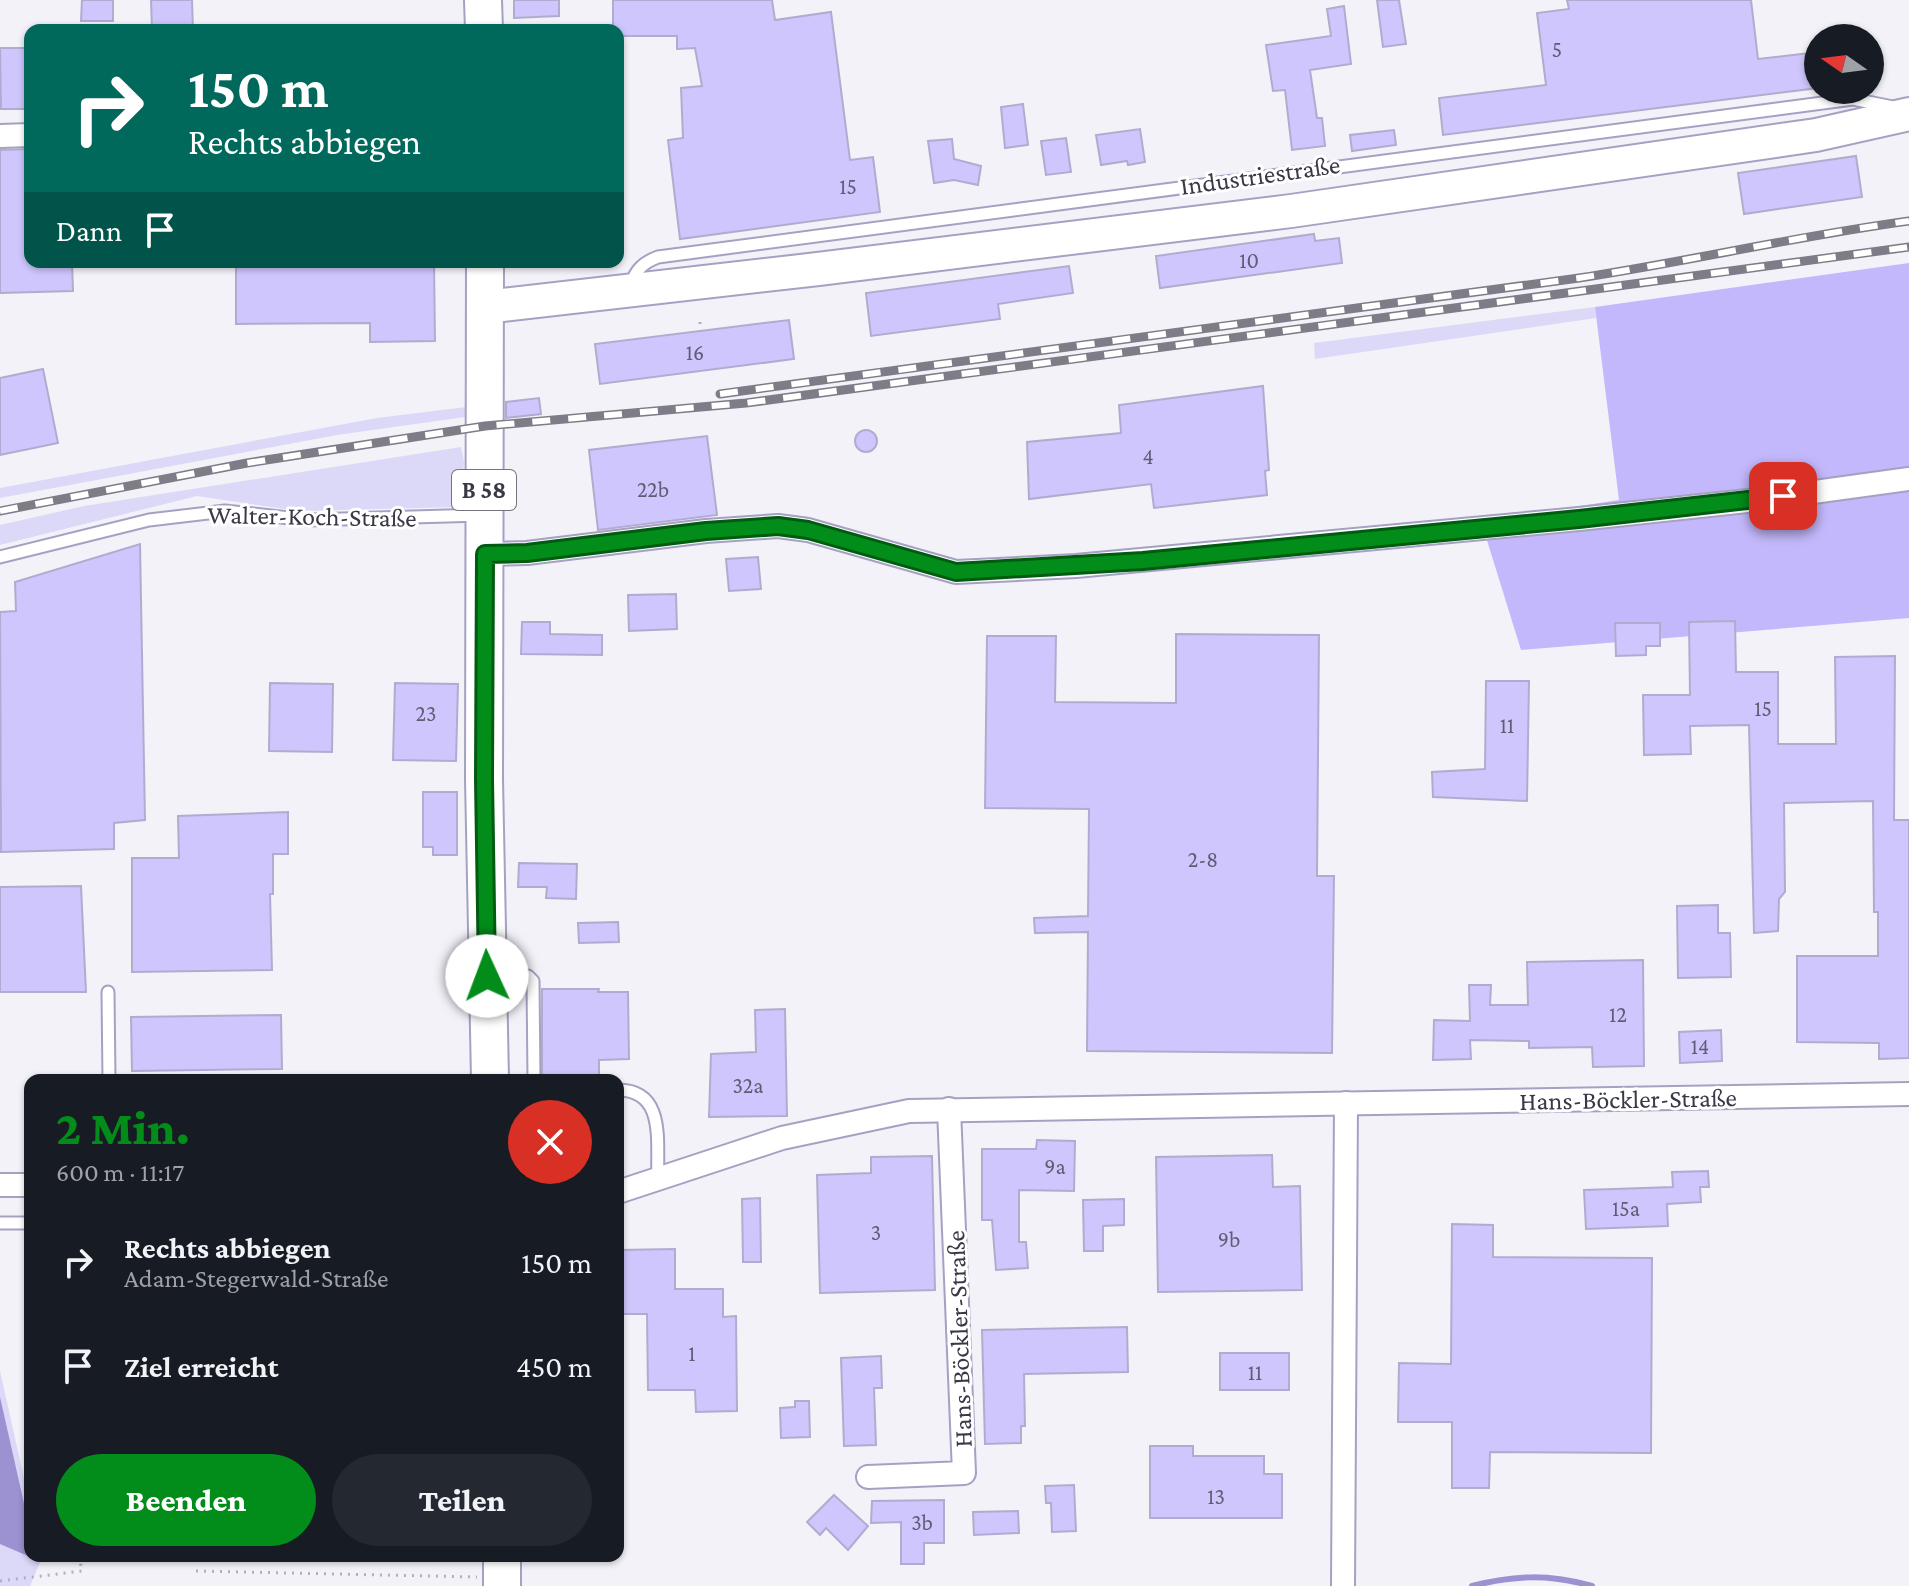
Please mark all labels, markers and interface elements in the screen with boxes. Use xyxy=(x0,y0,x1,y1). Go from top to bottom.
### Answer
north arrow xyxy=(1804,24,1884,104)
map controls xyxy=(1804,24,1884,104)
house number: 5 xyxy=(1552,37,1562,62)
icon: right xyxy=(56,56,160,160)
text: 150 m xyxy=(188,57,329,119)
text: Rechts abbiegen xyxy=(188,122,421,162)
street label: Industriestraße xyxy=(1178,150,1342,201)
house number: 15 xyxy=(839,174,857,199)
icon: arrive xyxy=(138,208,182,252)
text: Dann xyxy=(56,214,122,247)
house number: 10 xyxy=(1239,248,1259,273)
house number: 16 xyxy=(686,340,704,365)
house number: 4 xyxy=(1142,444,1154,469)
pin xyxy=(1749,462,1817,530)
road number: B 58 xyxy=(452,470,516,510)
icon: arrive xyxy=(1761,474,1805,518)
house number: 22b xyxy=(637,477,669,502)
street label: Walter-Koch-Straße xyxy=(207,500,417,533)
house number: 15 xyxy=(1754,696,1772,721)
house number: 23 xyxy=(416,701,436,726)
house number: 11 xyxy=(1500,713,1514,738)
house number: 2-8 xyxy=(1188,847,1218,872)
position arrow xyxy=(445,934,529,1018)
house number: 12 xyxy=(1609,1002,1627,1027)
house number: 14 xyxy=(1691,1034,1709,1059)
house number: 32a xyxy=(732,1073,764,1098)
street label: Hans-Böckler-Straße xyxy=(1519,1083,1737,1116)
button: close xyxy=(508,1100,592,1184)
text: 2 Min. xyxy=(56,1101,190,1154)
house number: 9a xyxy=(1044,1154,1066,1179)
text: 600 m · 11:17 xyxy=(56,1158,184,1187)
house number: 15a xyxy=(1612,1196,1640,1221)
house number: 3 xyxy=(871,1220,881,1245)
house number: 9b xyxy=(1218,1227,1240,1252)
street label: Hans-Böckler-Straße xyxy=(941,1230,978,1448)
text: Rechts abbiegen xyxy=(124,1231,331,1264)
icon: right xyxy=(56,1240,100,1284)
text: 150 m xyxy=(521,1246,592,1279)
text: Adam-Stegerwald-Straße xyxy=(124,1264,388,1293)
house number: 1 xyxy=(688,1341,696,1366)
icon: arrive xyxy=(56,1344,100,1388)
text: Ziel erreicht xyxy=(124,1350,279,1383)
text: 450 m xyxy=(516,1350,592,1383)
house number: 11 xyxy=(1248,1360,1262,1385)
button: Beenden xyxy=(56,1454,316,1546)
button: Teilen xyxy=(332,1454,592,1546)
house number: 13 xyxy=(1207,1484,1225,1509)
house number: 3b xyxy=(911,1510,933,1535)

